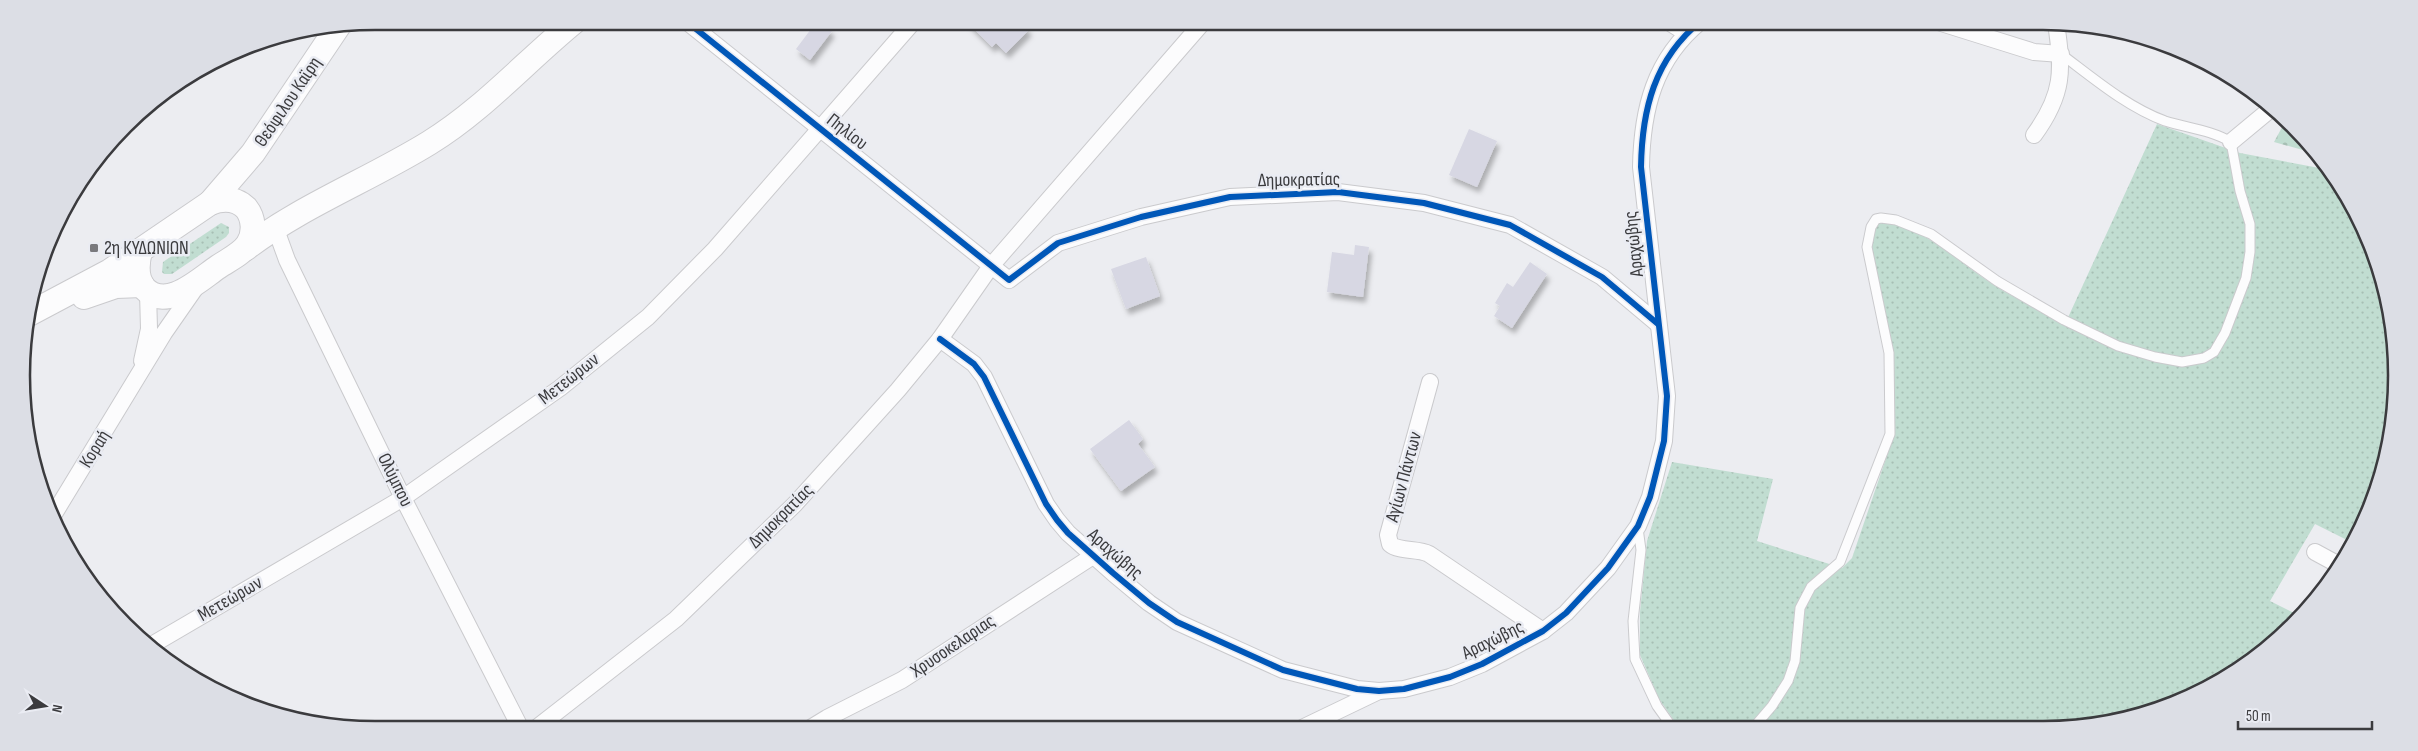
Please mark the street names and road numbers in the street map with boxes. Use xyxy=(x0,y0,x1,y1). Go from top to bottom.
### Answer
street label: Θεόφιλου Καϊρη xyxy=(249,53,327,151)
street label: Πηλίου xyxy=(822,109,872,155)
street label: Δημοκρατίας xyxy=(1258,168,1340,192)
street label: Αραχώβης xyxy=(1619,210,1649,279)
street label: Μετεώρων xyxy=(534,348,604,410)
street label: Κοραή xyxy=(75,426,115,472)
street label: Αγίων Πάντων xyxy=(1381,429,1427,526)
street label: Ολύμπου xyxy=(372,449,418,511)
street label: Δημοκρατίας xyxy=(744,479,818,553)
street label: Αραχώβης xyxy=(1082,523,1147,584)
street label: Μετεώρων xyxy=(194,571,267,627)
street label: Χρυσοκελαριας xyxy=(906,609,1000,683)
street label: Αραχώβης xyxy=(1457,615,1528,665)

